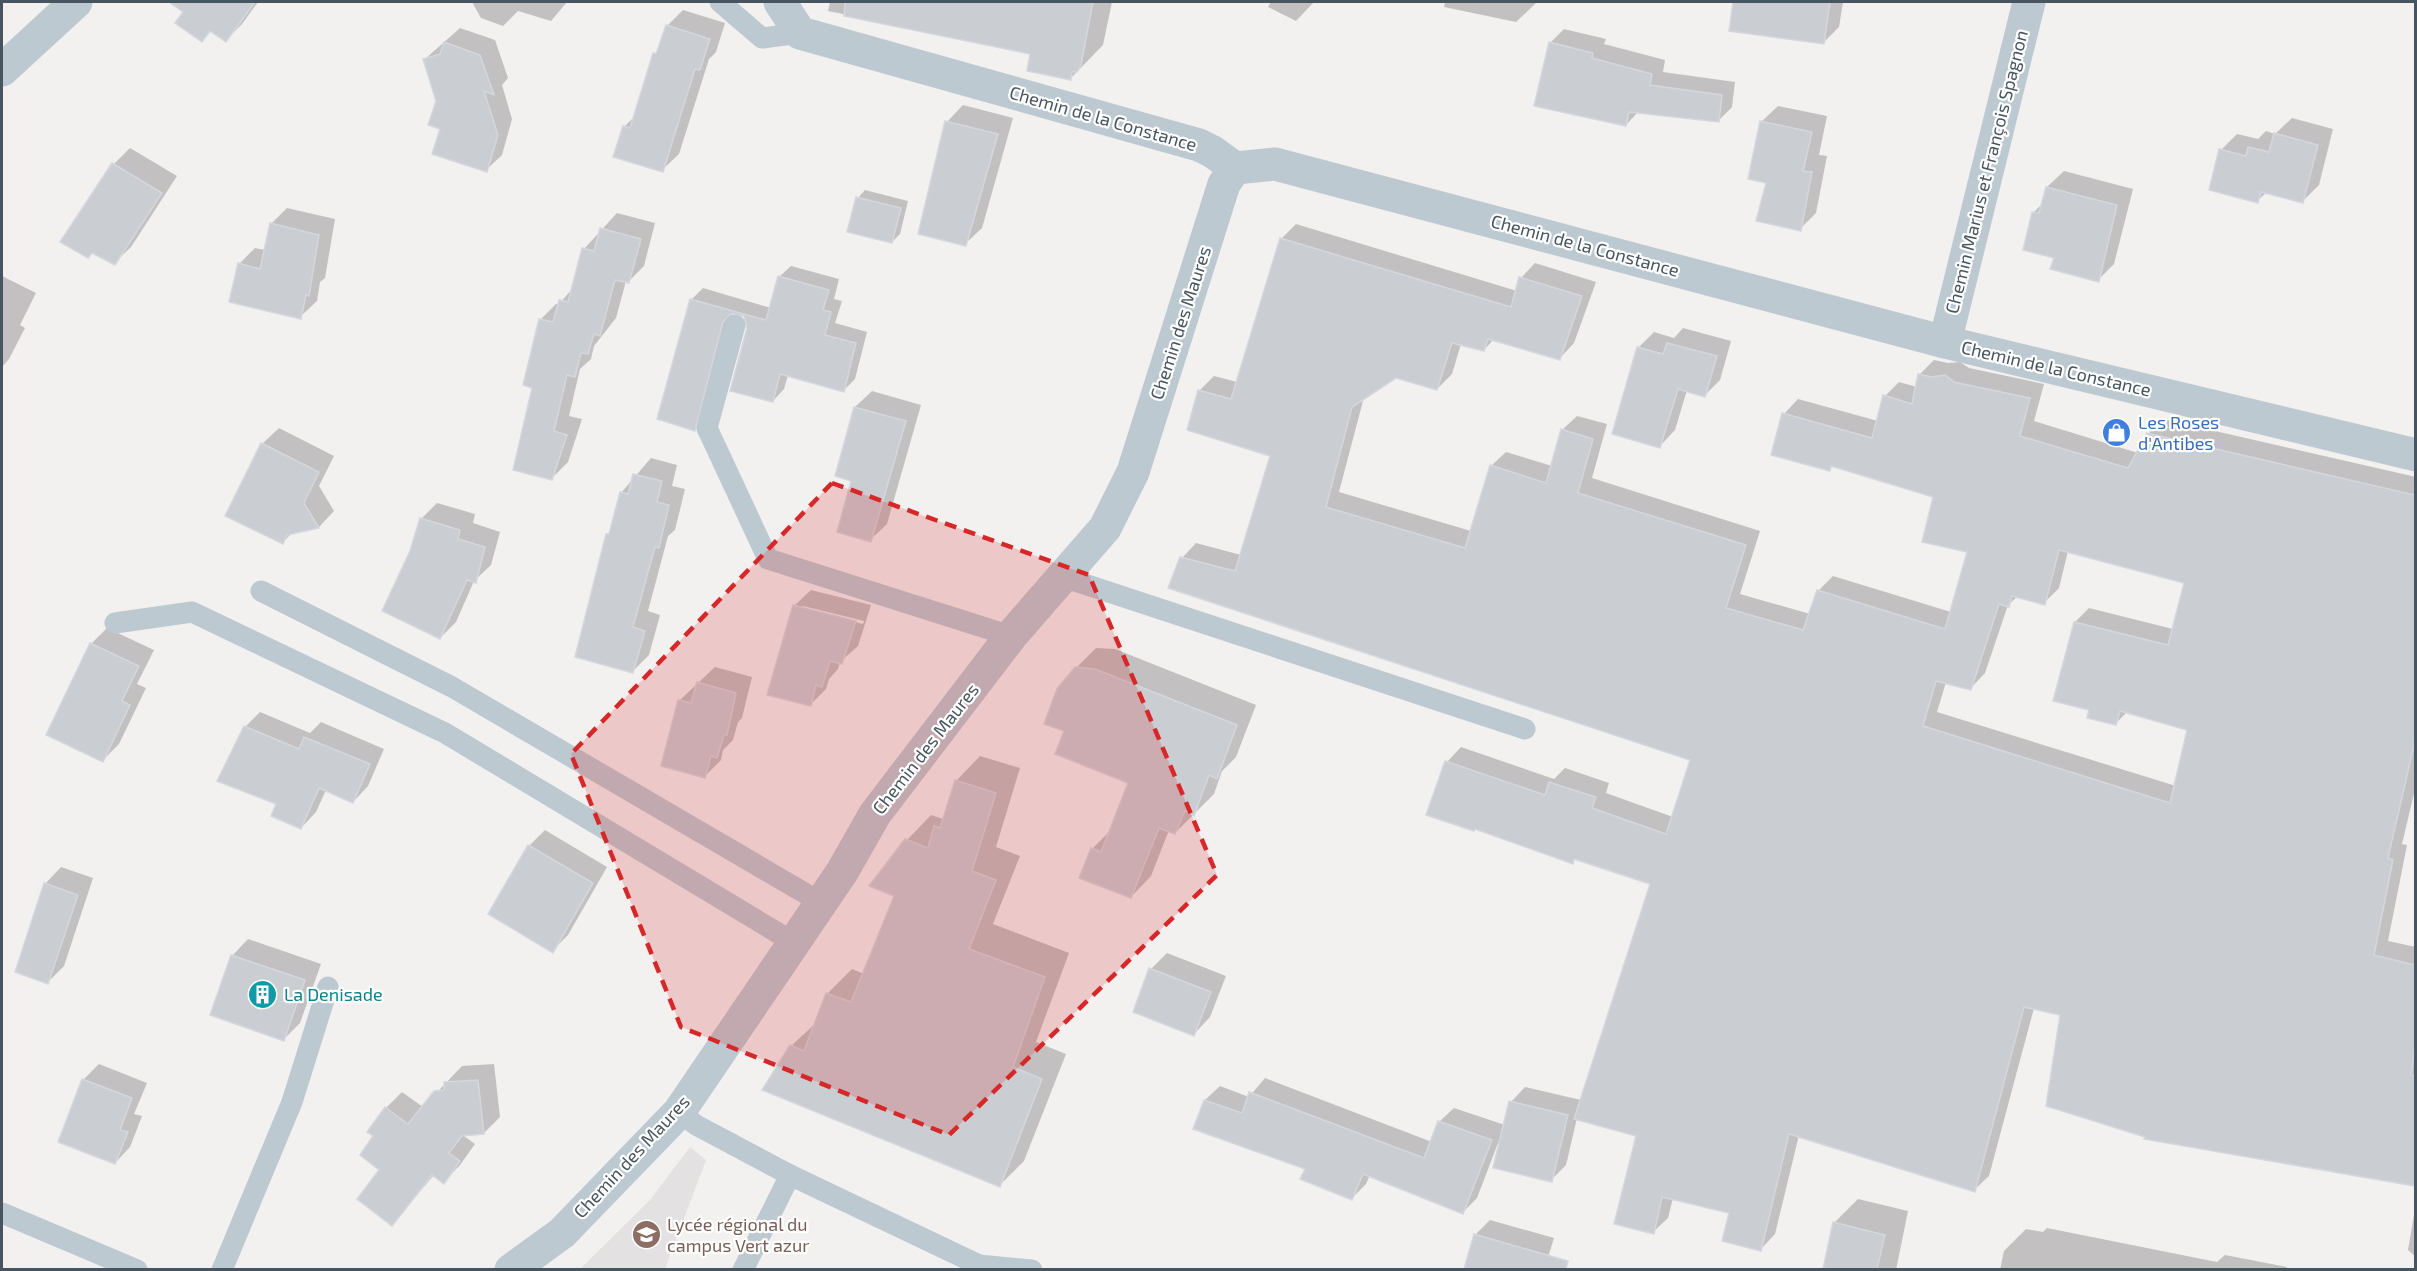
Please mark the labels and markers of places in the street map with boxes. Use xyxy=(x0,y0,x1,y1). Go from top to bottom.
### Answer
place label: Les Roses d'Antibes xyxy=(2138,411,2219,454)
shop icon: Les Roses d'Antibes xyxy=(2101,417,2133,449)
building icon: La Denisade xyxy=(247,979,279,1011)
place label: La Denisade xyxy=(284,983,383,1005)
place label: Lycée régional du campus Vert azur xyxy=(667,1213,809,1256)
school or university icon: Lycée régional du campus Vert azur xyxy=(630,1219,662,1251)

